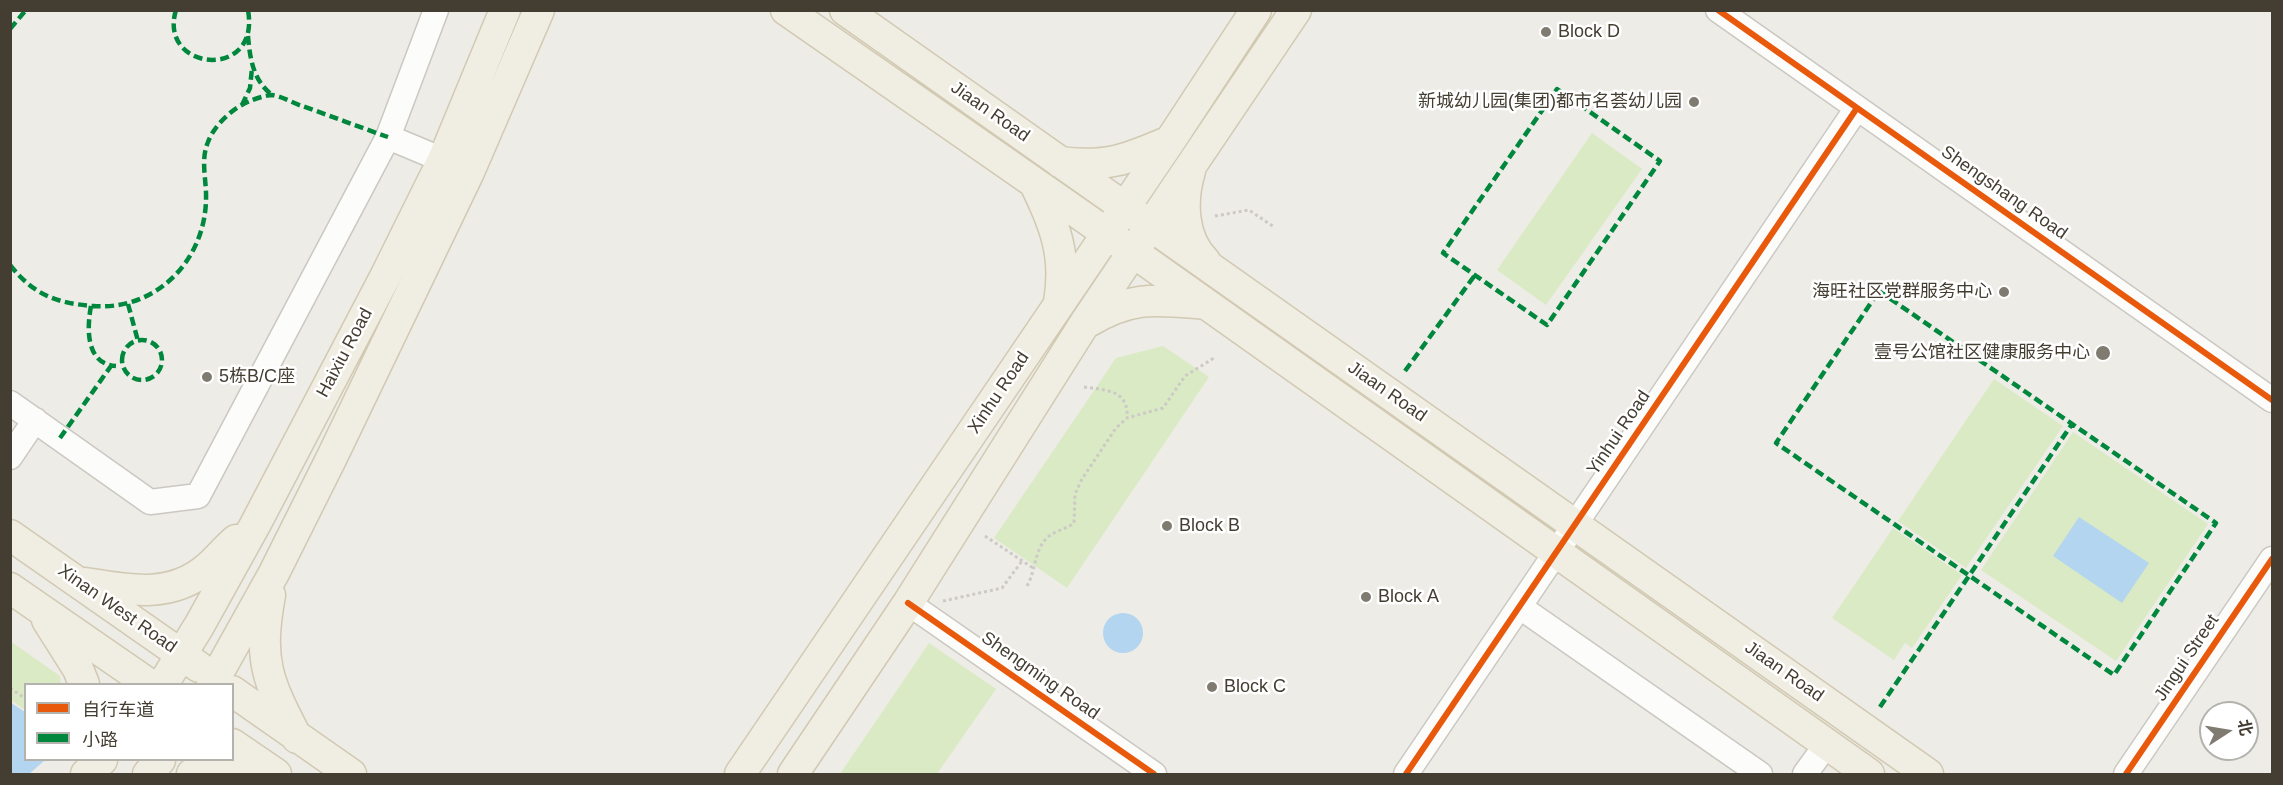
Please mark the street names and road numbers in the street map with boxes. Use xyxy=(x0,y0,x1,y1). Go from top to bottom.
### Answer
street label: Jiaan Road xyxy=(947,77,1033,147)
street label: Shengshang Road xyxy=(1937,141,2071,245)
street label: Haixiu Road xyxy=(312,305,378,401)
street label: Xinhu Road xyxy=(964,348,1034,438)
street label: Jiaan Road xyxy=(1344,357,1430,427)
street label: Yinhui Road xyxy=(1583,387,1655,479)
street label: Xinan West Road xyxy=(54,560,180,658)
street label: Jingui Street xyxy=(2150,610,2224,706)
street label: Shengming Road xyxy=(977,627,1103,725)
street label: Jiaan Road xyxy=(1741,637,1827,707)

